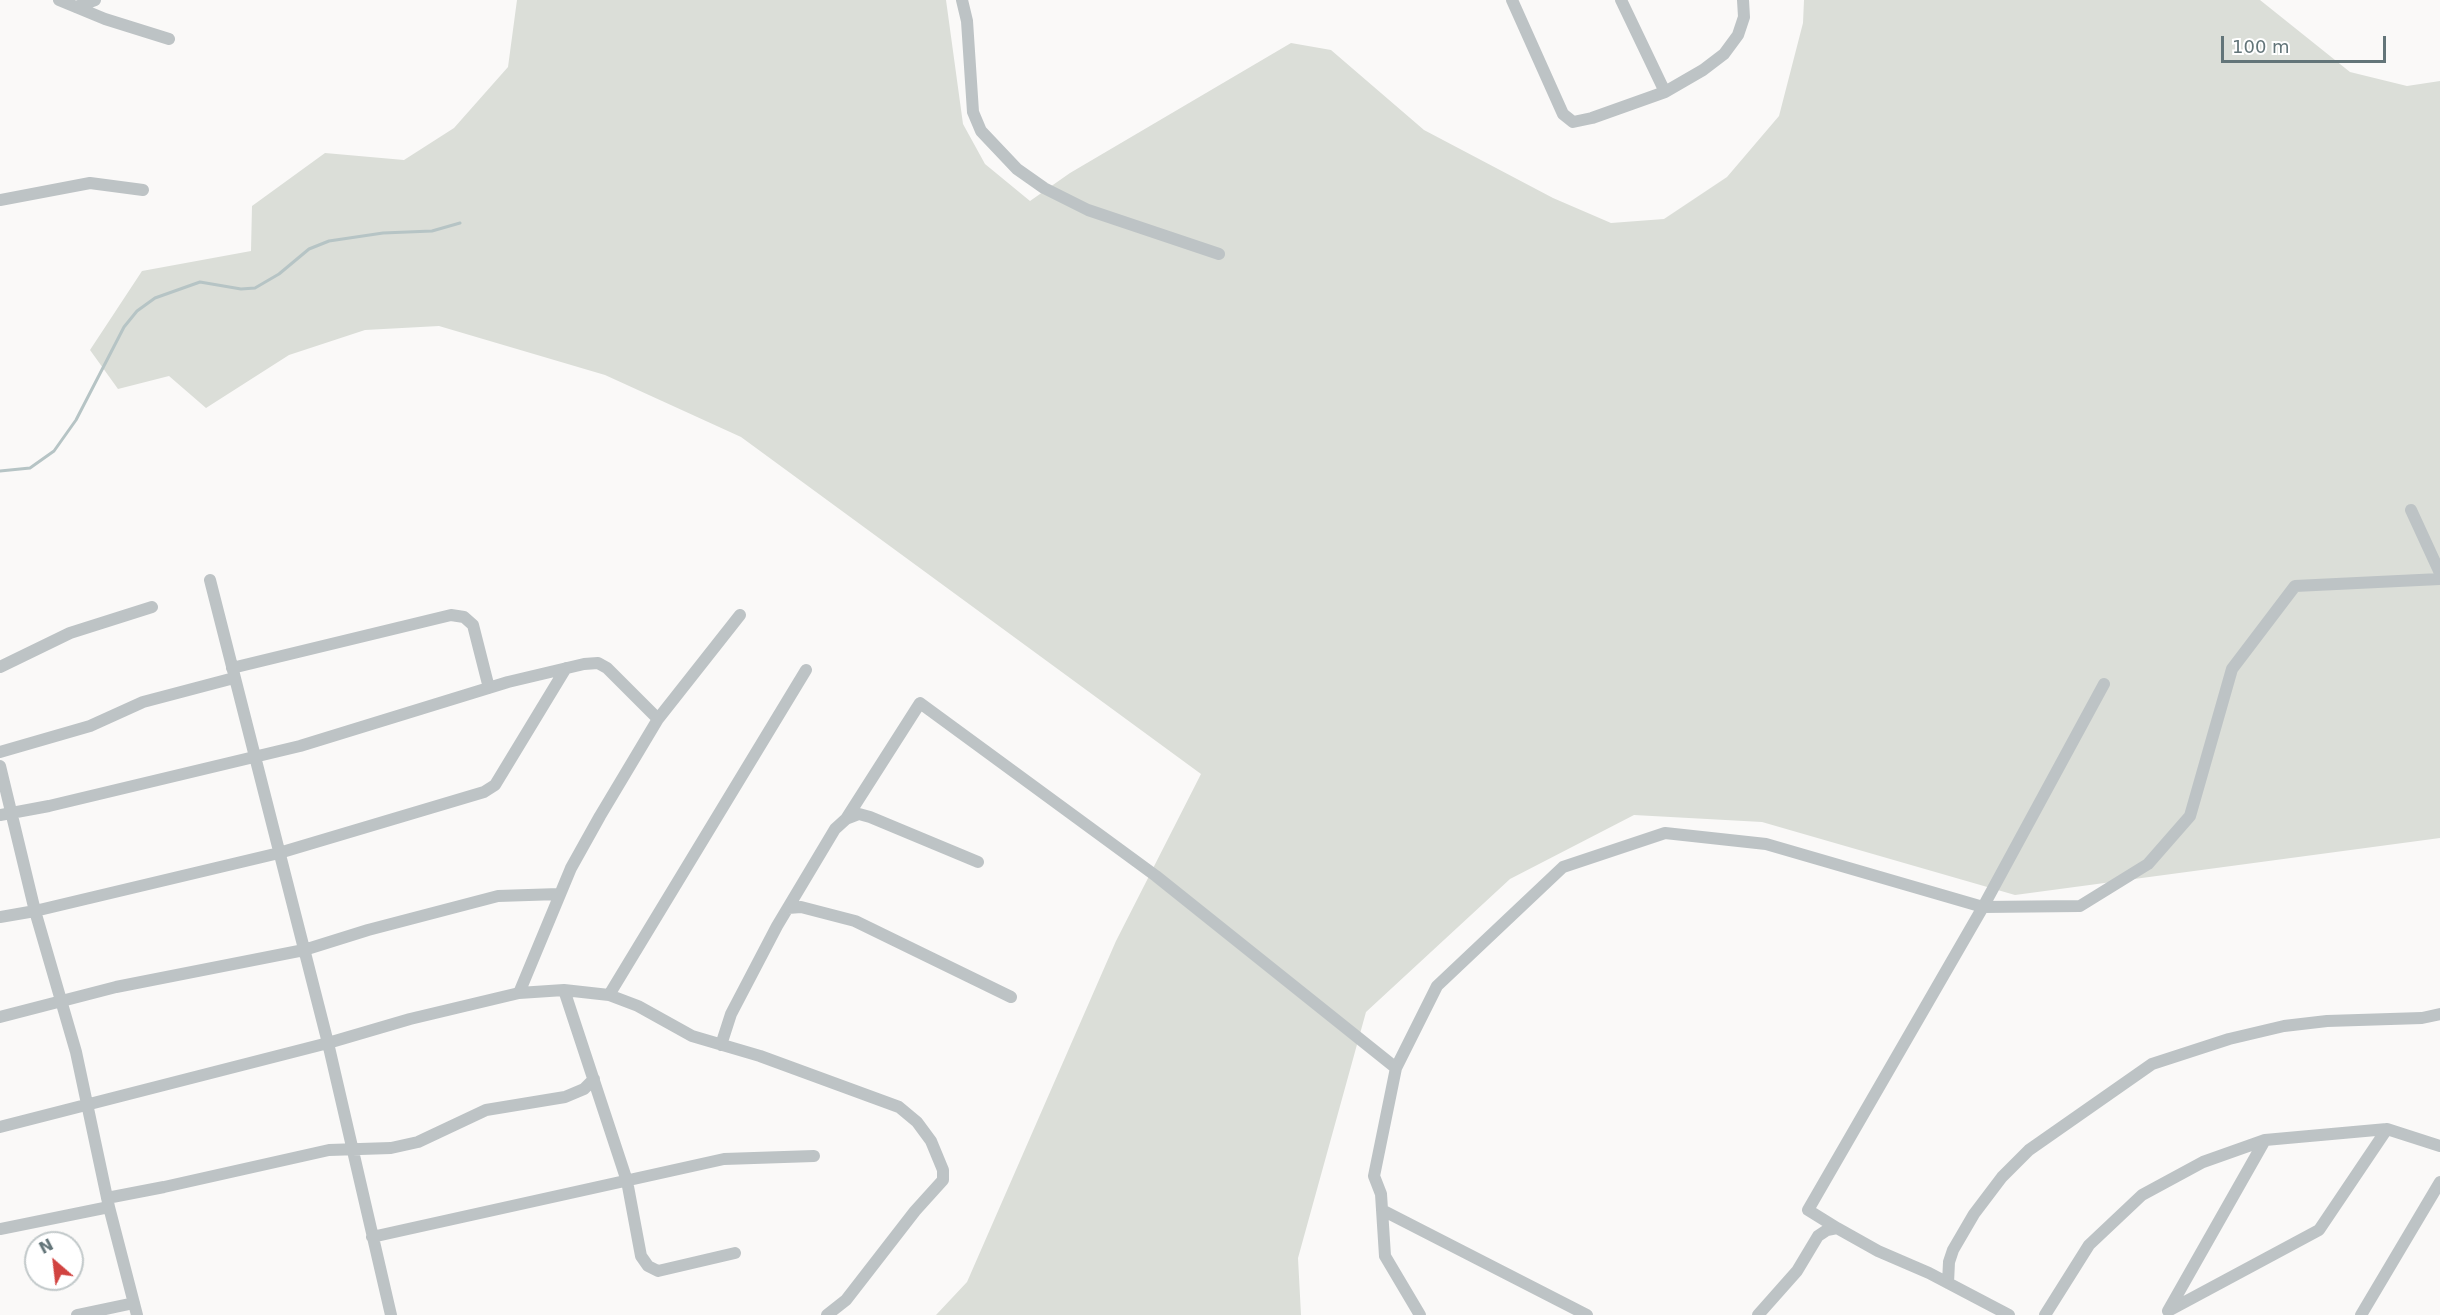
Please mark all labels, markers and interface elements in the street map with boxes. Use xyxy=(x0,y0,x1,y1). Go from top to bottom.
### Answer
scale bar xyxy=(2224,24,2389,62)
text: 100 m xyxy=(2232,36,2290,57)
north arrow xyxy=(24,1231,84,1291)
text: N xyxy=(36,1235,57,1258)

